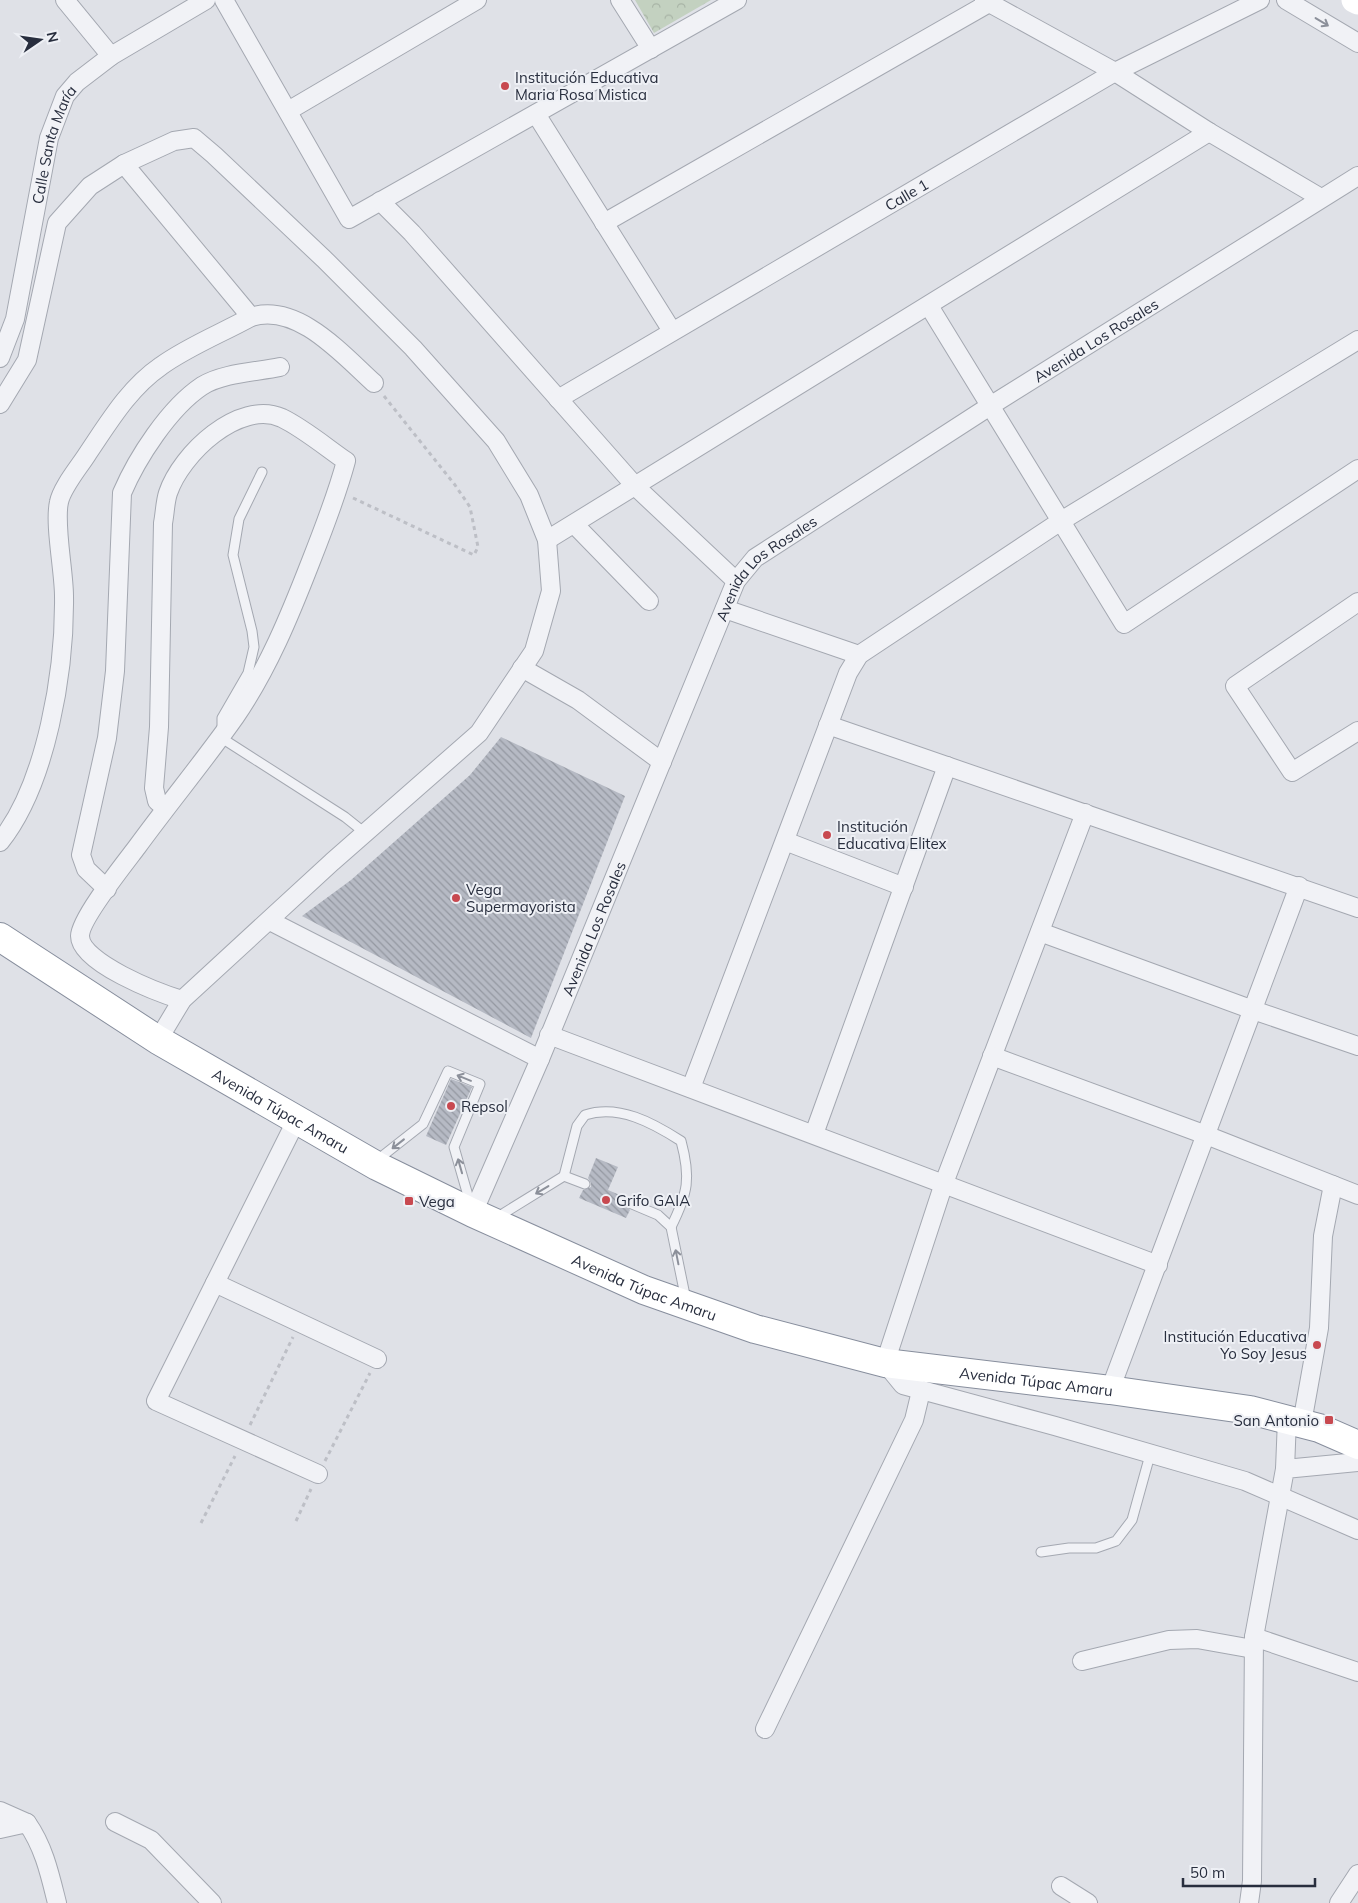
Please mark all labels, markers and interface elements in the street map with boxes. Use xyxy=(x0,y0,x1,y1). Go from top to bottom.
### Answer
north arrow xyxy=(15,15,65,65)
one-way arrow xyxy=(1314,18,1328,28)
text: N xyxy=(43,30,63,44)
place label: Institución Educativa Maria Rosa Mistica xyxy=(515,68,658,104)
marker: Institución Educativa Maria Rosa Mistica xyxy=(499,80,511,92)
street label: Calle Santa María xyxy=(27,81,80,205)
street label: Calle 1 xyxy=(881,174,932,215)
street label: Avenida Los Rosales xyxy=(1030,294,1162,386)
street label: Avenida Los Rosales xyxy=(711,511,820,624)
place label: Institución Educativa Elitex xyxy=(837,817,947,853)
marker: Institución Educativa Elitex xyxy=(821,829,833,841)
street label: Avenida Los Rosales xyxy=(557,858,630,998)
place label: Vega Supermayorista xyxy=(466,880,576,916)
marker: Vega Supermayorista xyxy=(450,892,462,904)
street label: Avenida Túpac Amaru xyxy=(209,1064,352,1157)
one-way arrow xyxy=(457,1072,472,1082)
place label: Repsol xyxy=(461,1097,508,1116)
marker: Repsol xyxy=(445,1100,457,1112)
one-way arrow xyxy=(392,1138,405,1149)
one-way arrow xyxy=(454,1159,464,1175)
one-way arrow xyxy=(535,1185,549,1195)
place label: Grifo GAIA xyxy=(616,1191,690,1210)
place label: Vega xyxy=(419,1192,455,1211)
marker: Grifo GAIA xyxy=(600,1194,612,1206)
marker: Vega xyxy=(403,1195,415,1207)
street label: Avenida Túpac Amaru xyxy=(569,1249,719,1324)
one-way arrow xyxy=(672,1249,682,1265)
place label: Institución Educativa Yo Soy Jesus xyxy=(1164,1327,1307,1363)
marker: Institución Educativa Yo Soy Jesus xyxy=(1311,1339,1323,1351)
street label: Avenida Túpac Amaru xyxy=(958,1363,1114,1400)
place label: San Antonio xyxy=(1233,1411,1319,1430)
marker: San Antonio xyxy=(1323,1414,1335,1426)
scale bar xyxy=(1183,1856,1316,1888)
text: 50 m xyxy=(1190,1863,1225,1882)

